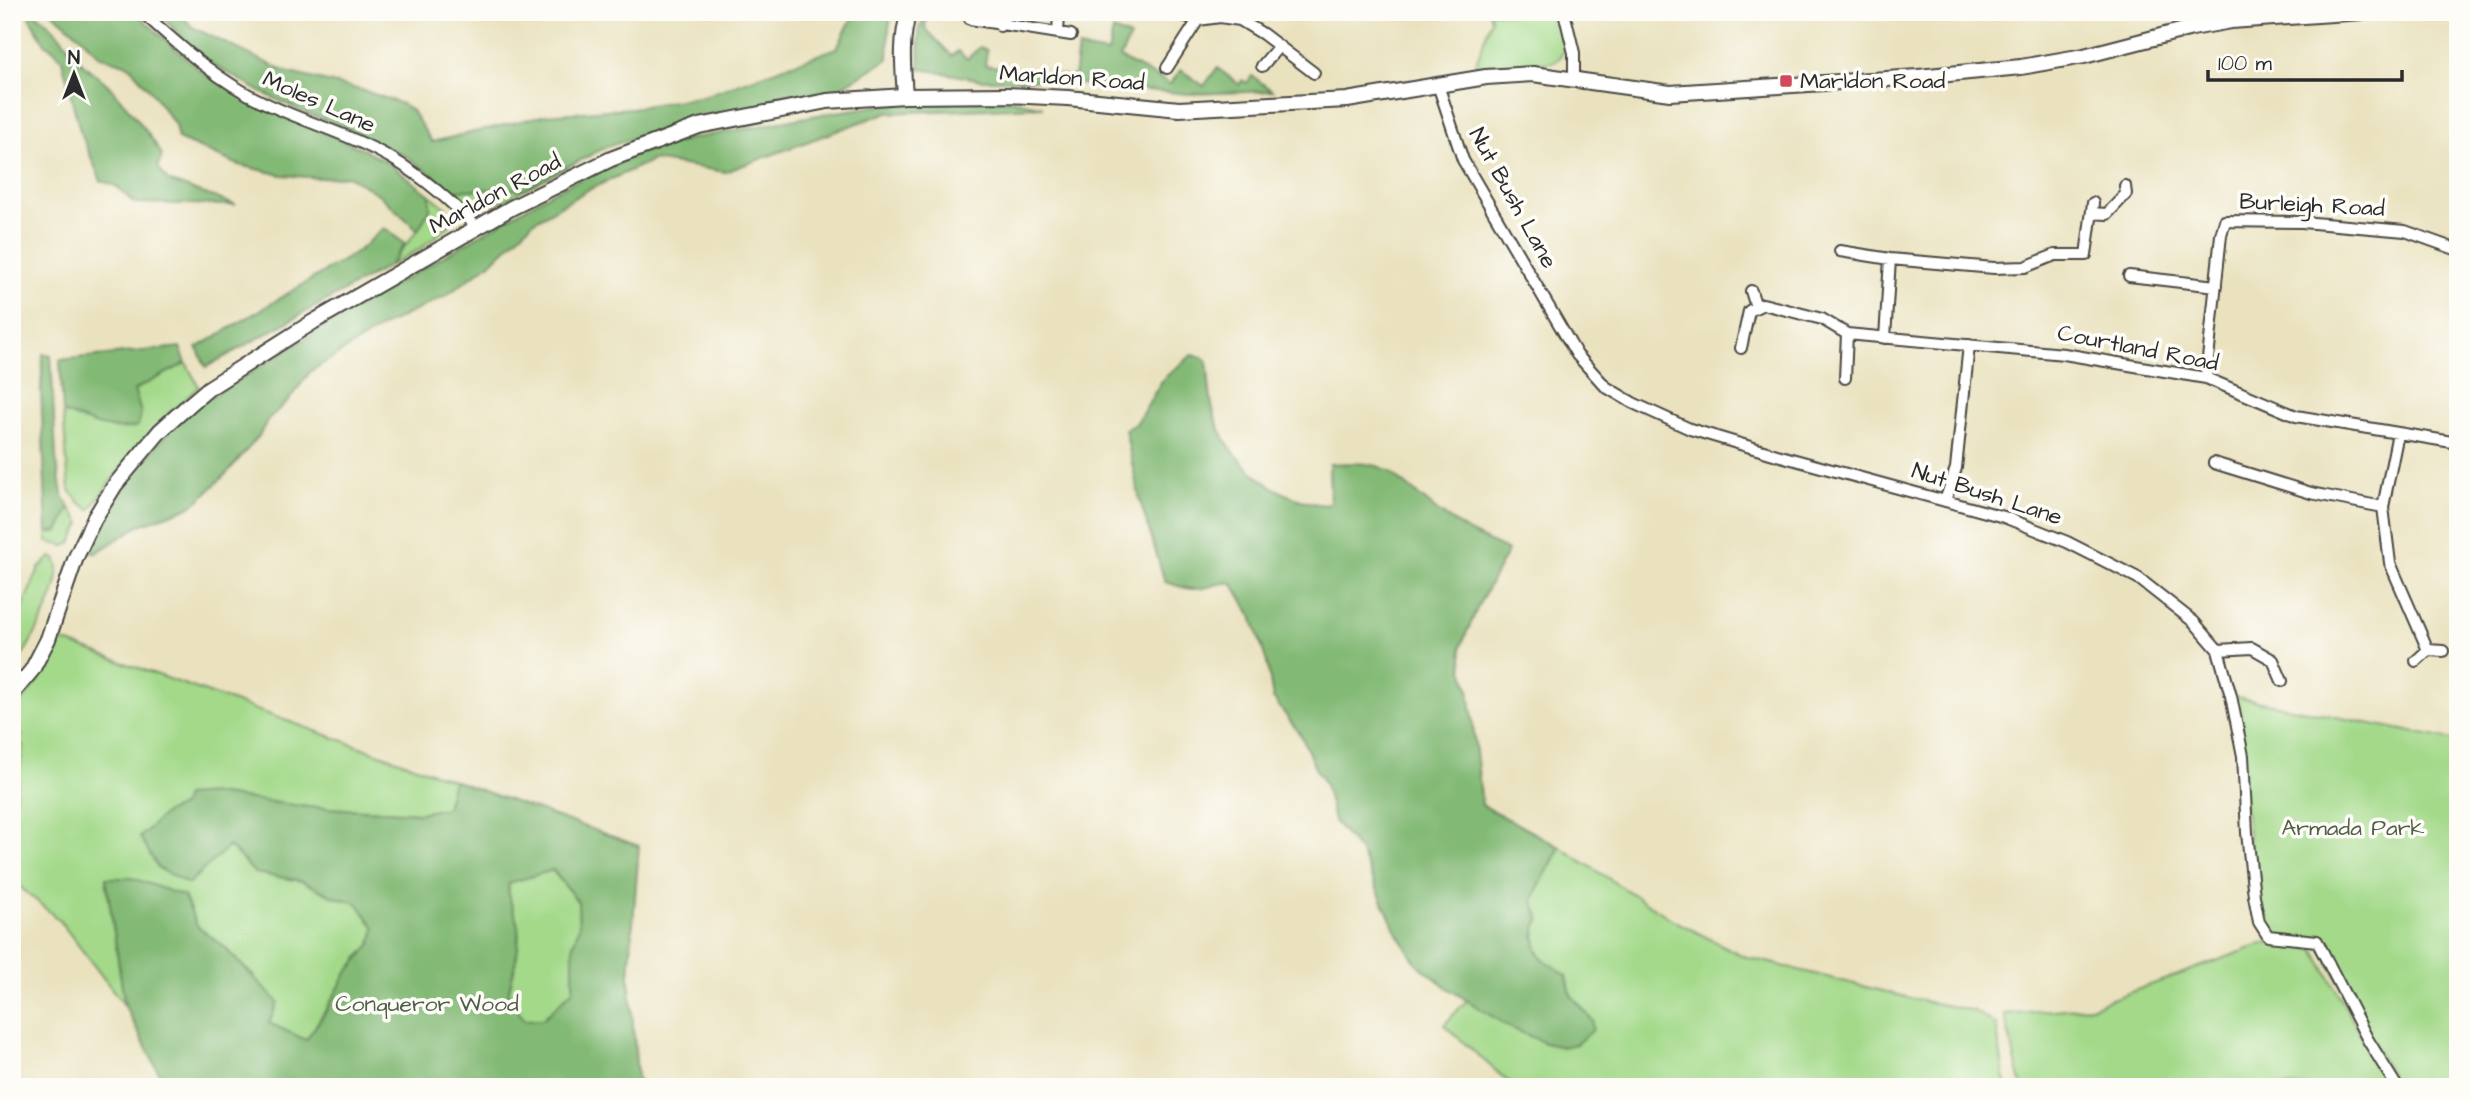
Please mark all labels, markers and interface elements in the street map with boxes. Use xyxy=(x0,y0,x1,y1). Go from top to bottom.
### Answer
north arrow xyxy=(38,38,108,108)
scale bar xyxy=(2208,38,2402,82)
text: N xyxy=(68,45,80,72)
text: 100 m xyxy=(2218,49,2273,78)
street label: Marldon Road xyxy=(998,57,1146,99)
street label: Moles Lane xyxy=(258,63,380,141)
place label: Marldon Road xyxy=(1800,65,1946,97)
marker: Marldon Road xyxy=(1778,73,1794,89)
street label: Nut Bush Lane xyxy=(1461,122,1565,274)
street label: Marldon Road xyxy=(423,146,567,242)
street label: Burleigh Road xyxy=(2238,185,2386,226)
street label: Courtland Road xyxy=(2055,317,2222,379)
street label: Nut Bush Lane xyxy=(1908,455,2066,533)
park label: Armada Park xyxy=(2282,812,2424,844)
park label: Conqueror Wood xyxy=(335,988,519,1020)

